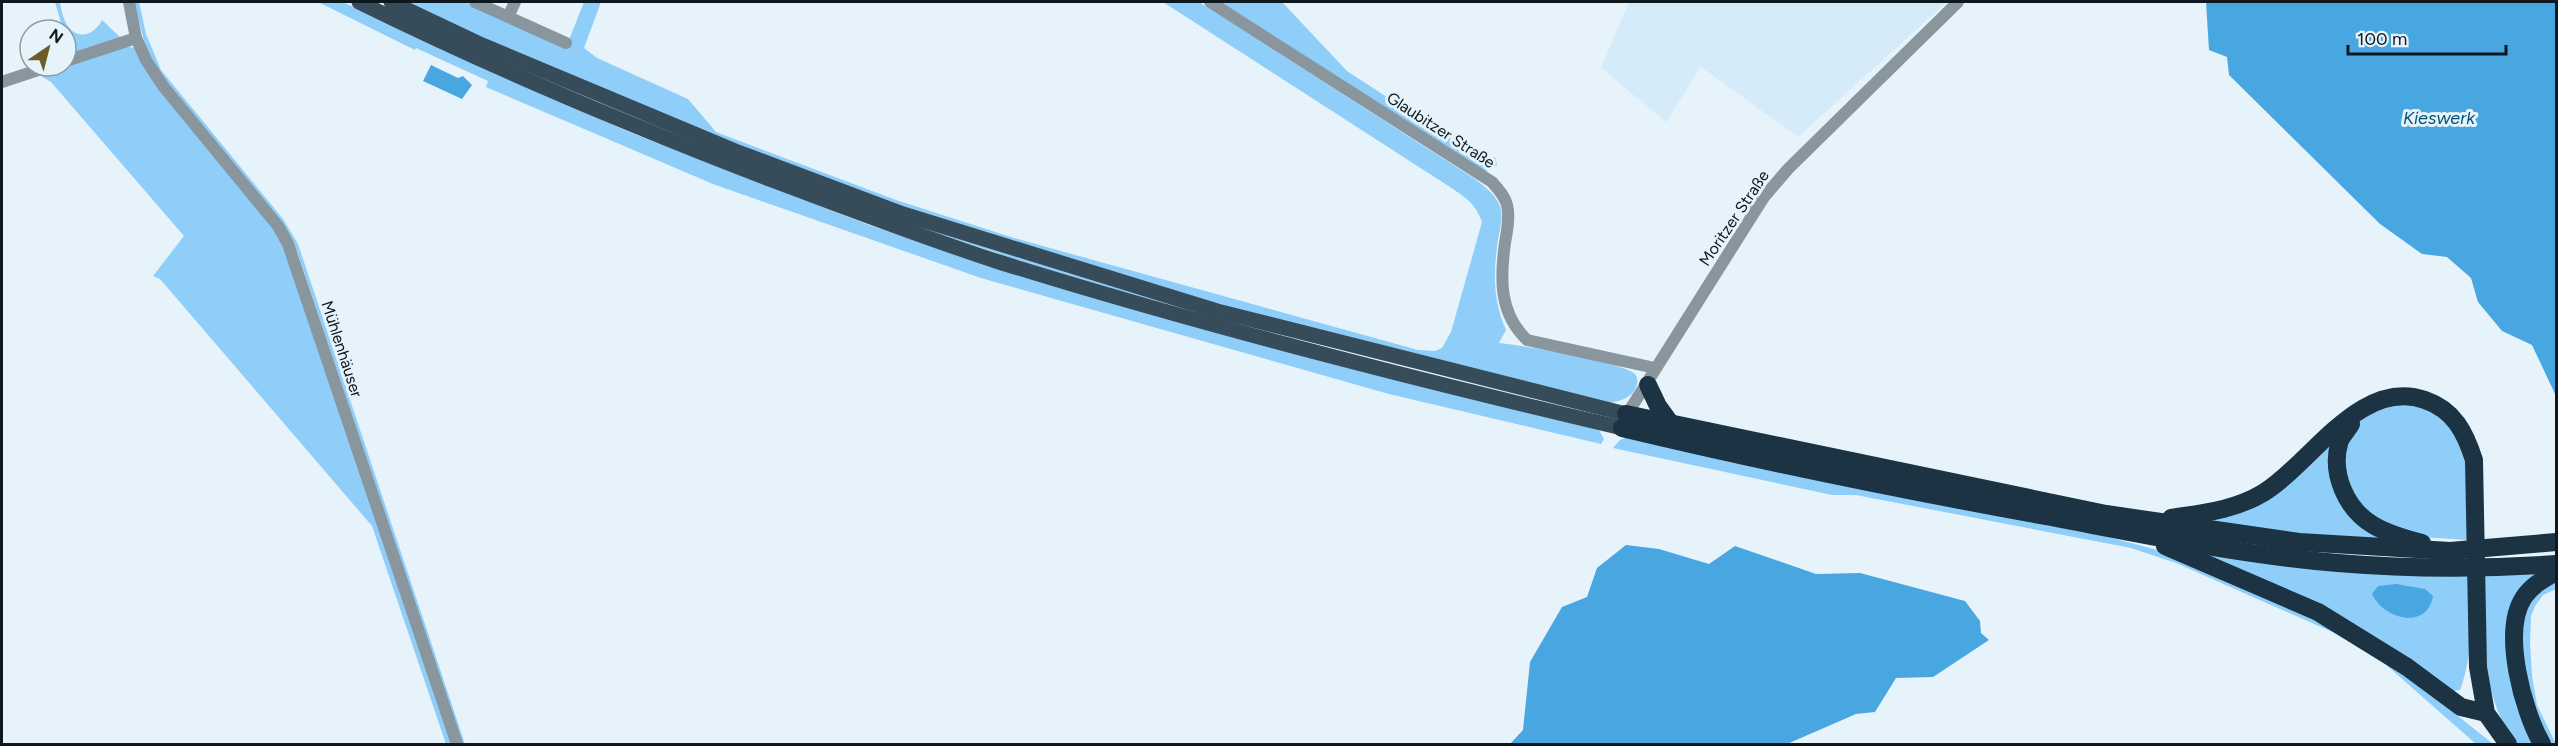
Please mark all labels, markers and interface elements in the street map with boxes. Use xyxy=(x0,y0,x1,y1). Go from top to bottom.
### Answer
north arrow xyxy=(18,18,78,78)
scale bar xyxy=(2348,18,2506,56)
text: N xyxy=(46,25,67,47)
text: 100 m xyxy=(2357,28,2407,50)
street label: Glaubitzer Straße xyxy=(1383,88,1499,172)
water label: Kieswerk xyxy=(2403,107,2476,129)
street label: Moritzer Straße xyxy=(1695,166,1773,269)
street label: Mühlenhäuser xyxy=(317,298,367,400)

